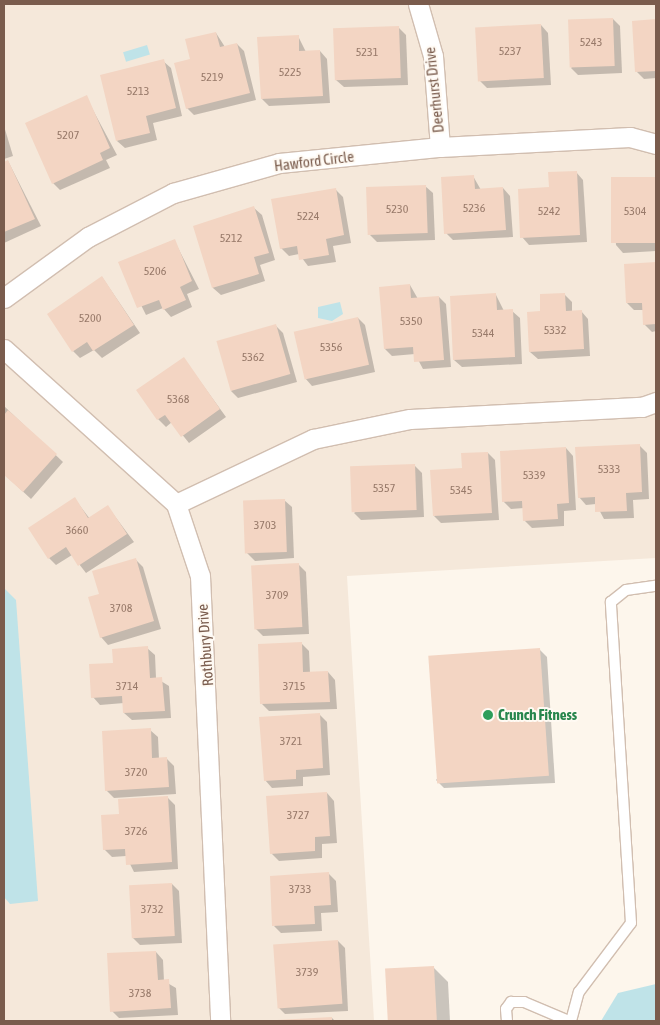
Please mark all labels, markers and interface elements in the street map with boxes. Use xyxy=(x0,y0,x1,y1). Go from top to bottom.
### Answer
house number: 5243 xyxy=(580,36,602,50)
house number: 5237 xyxy=(499,45,521,59)
house number: 5231 xyxy=(356,46,378,60)
street label: Deerhurst Drive xyxy=(421,46,447,134)
house number: 5225 xyxy=(279,66,301,80)
house number: 5219 xyxy=(201,71,223,85)
house number: 5213 xyxy=(127,85,149,99)
house number: 5207 xyxy=(57,129,79,143)
street label: Hawford Circle xyxy=(273,147,355,175)
house number: 5236 xyxy=(463,202,485,216)
house number: 5230 xyxy=(386,203,408,217)
house number: 5242 xyxy=(538,205,560,219)
house number: 5304 xyxy=(624,205,646,219)
house number: 5224 xyxy=(297,210,319,224)
house number: 5212 xyxy=(220,232,242,246)
house number: 5206 xyxy=(144,265,166,279)
house number: 5200 xyxy=(79,312,101,326)
house number: 5350 xyxy=(400,315,422,329)
house number: 5332 xyxy=(544,324,566,338)
house number: 5344 xyxy=(472,327,494,341)
house number: 5356 xyxy=(320,341,342,355)
house number: 5362 xyxy=(242,351,264,365)
house number: 5368 xyxy=(167,393,189,407)
house number: 5333 xyxy=(598,463,620,477)
house number: 5339 xyxy=(523,469,545,483)
house number: 5357 xyxy=(373,482,395,496)
house number: 5345 xyxy=(450,484,472,498)
house number: 3703 xyxy=(254,519,276,533)
house number: 3660 xyxy=(66,524,88,538)
house number: 3709 xyxy=(266,589,288,603)
house number: 3708 xyxy=(110,602,132,616)
street label: Rothbury Drive xyxy=(193,603,217,687)
house number: 3714 xyxy=(116,680,138,694)
house number: 3715 xyxy=(283,680,305,694)
place label: Crunch Fitness xyxy=(498,706,577,724)
marker: Crunch Fitness xyxy=(482,709,494,721)
house number: 3721 xyxy=(280,735,302,749)
house number: 3720 xyxy=(125,766,147,780)
house number: 3727 xyxy=(287,809,309,823)
house number: 3726 xyxy=(125,825,147,839)
house number: 3733 xyxy=(289,883,311,897)
house number: 3732 xyxy=(141,903,163,917)
house number: 3739 xyxy=(296,966,318,980)
house number: 3738 xyxy=(129,987,151,1001)

